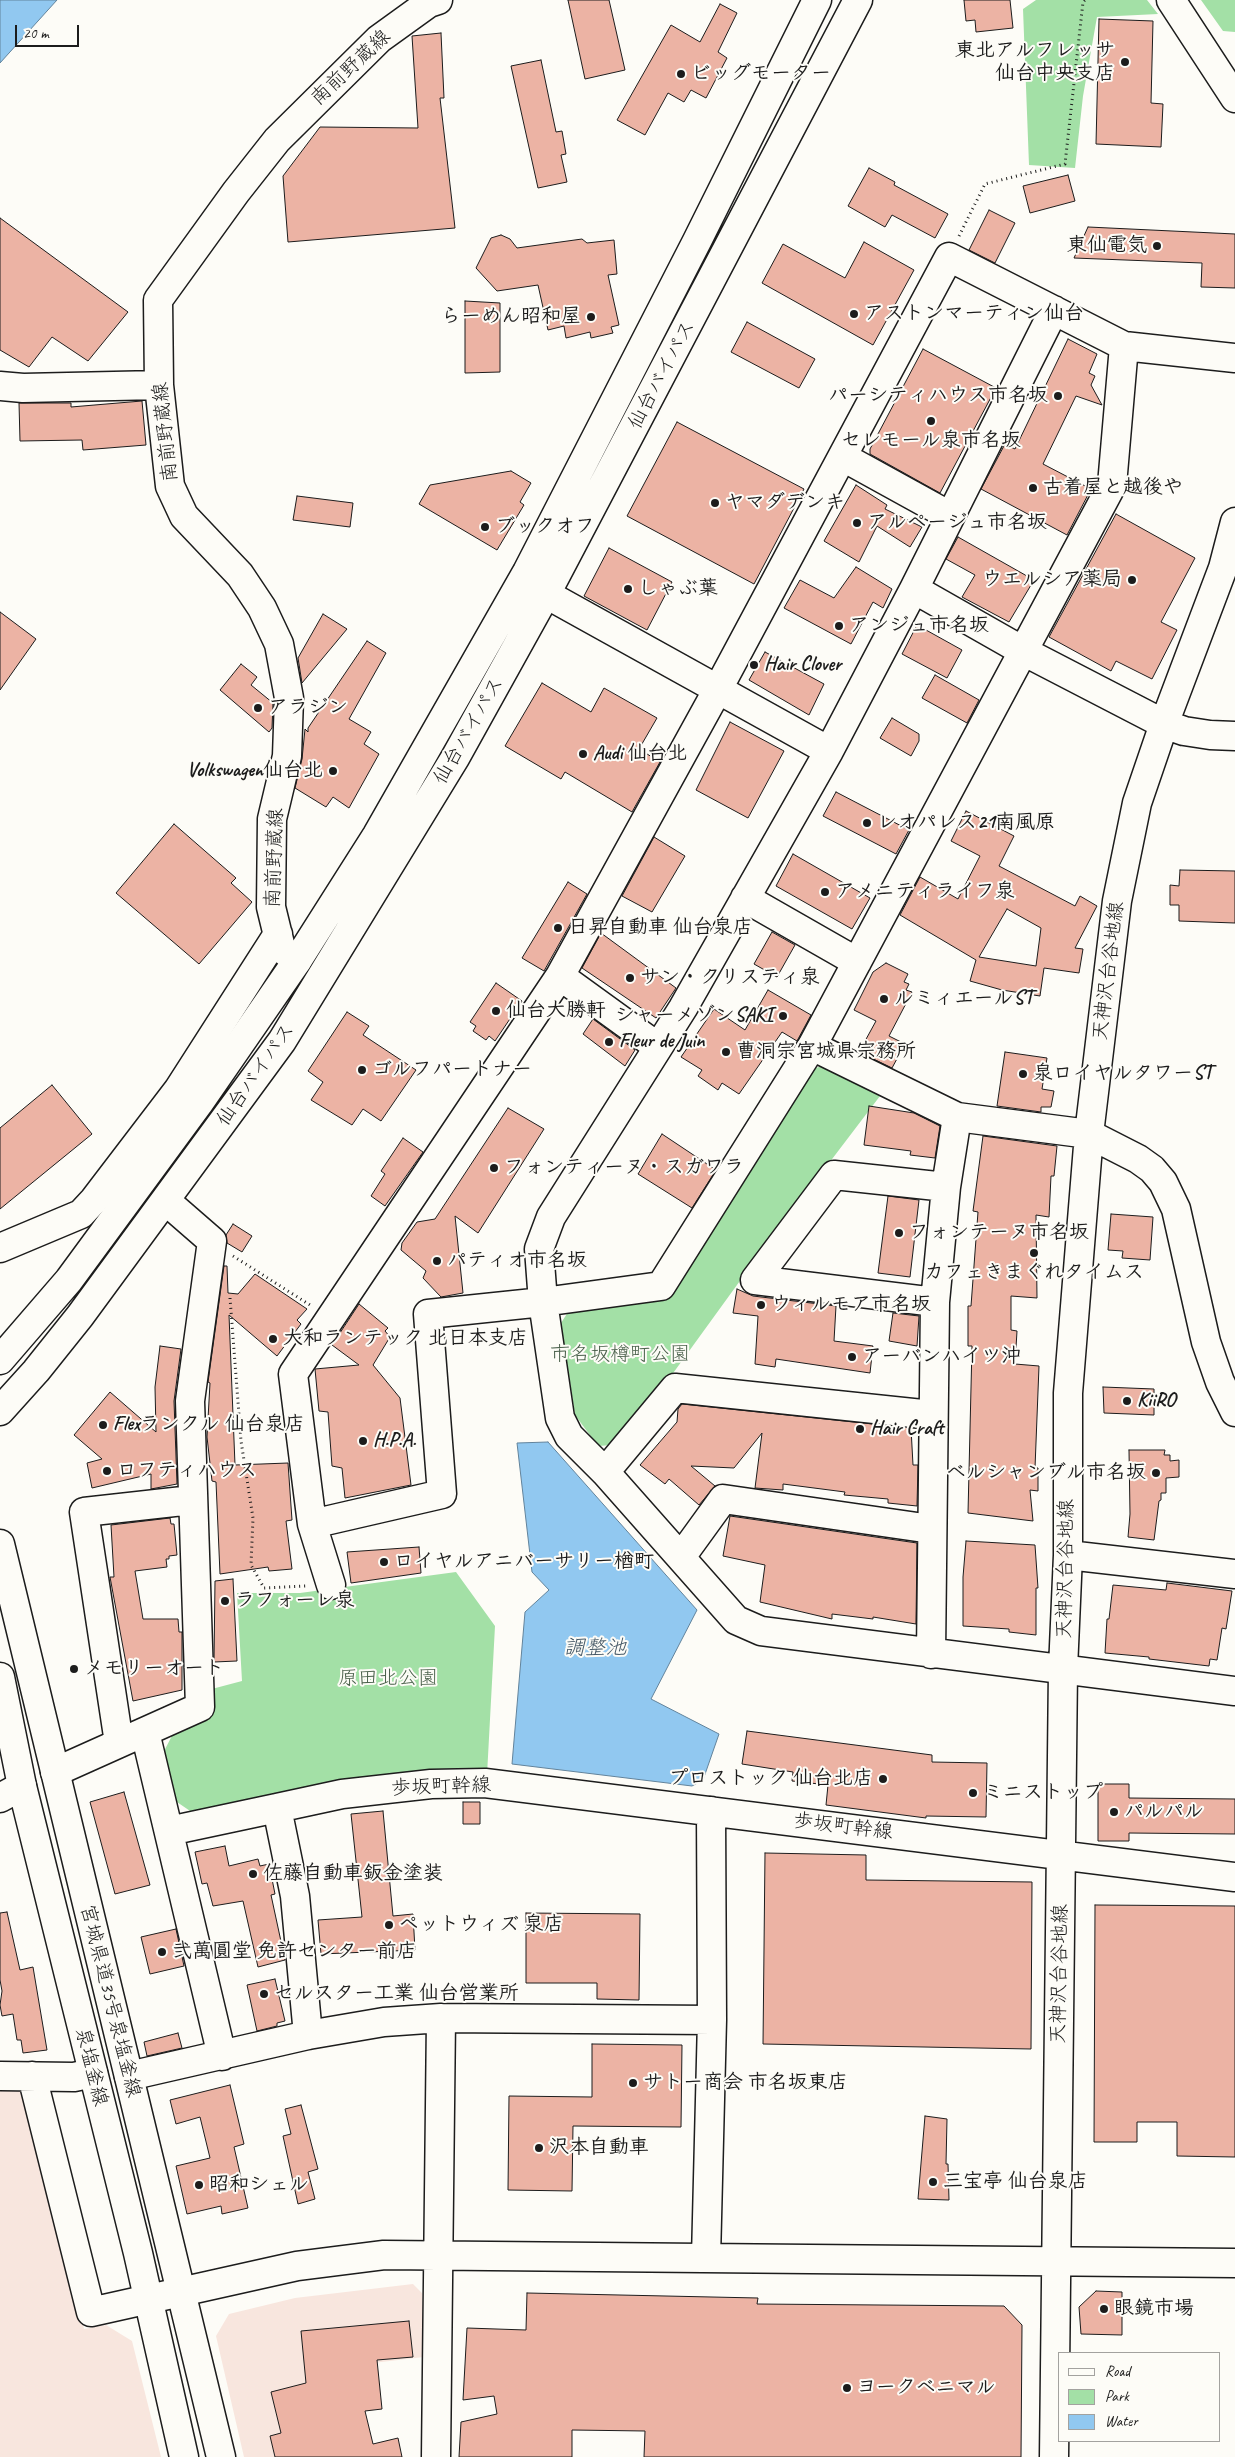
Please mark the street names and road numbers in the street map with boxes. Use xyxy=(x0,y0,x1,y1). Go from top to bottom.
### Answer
street label: 南前野蔵線 xyxy=(306,25,396,111)
street label: 仙台バイパス xyxy=(623,316,701,434)
street label: 南前野蔵線 xyxy=(149,381,183,483)
street label: 仙台バイパス xyxy=(429,673,509,789)
street label: 南前野蔵線 xyxy=(261,808,289,908)
street label: 天神沢台谷地線 xyxy=(1089,900,1129,1042)
street label: 仙台バイパス xyxy=(212,1019,300,1131)
street label: 天神沢台谷地線 xyxy=(1053,1499,1079,1639)
street label: 歩坂町幹線 xyxy=(391,1773,491,1801)
street label: 歩坂町幹線 xyxy=(792,1809,894,1845)
street label: 宮城県道35号泉塩釜線 xyxy=(74,1902,146,2100)
street label: 天神沢台谷地線 xyxy=(1047,1904,1073,2044)
street label: 泉塩釜線 xyxy=(70,2025,112,2109)

